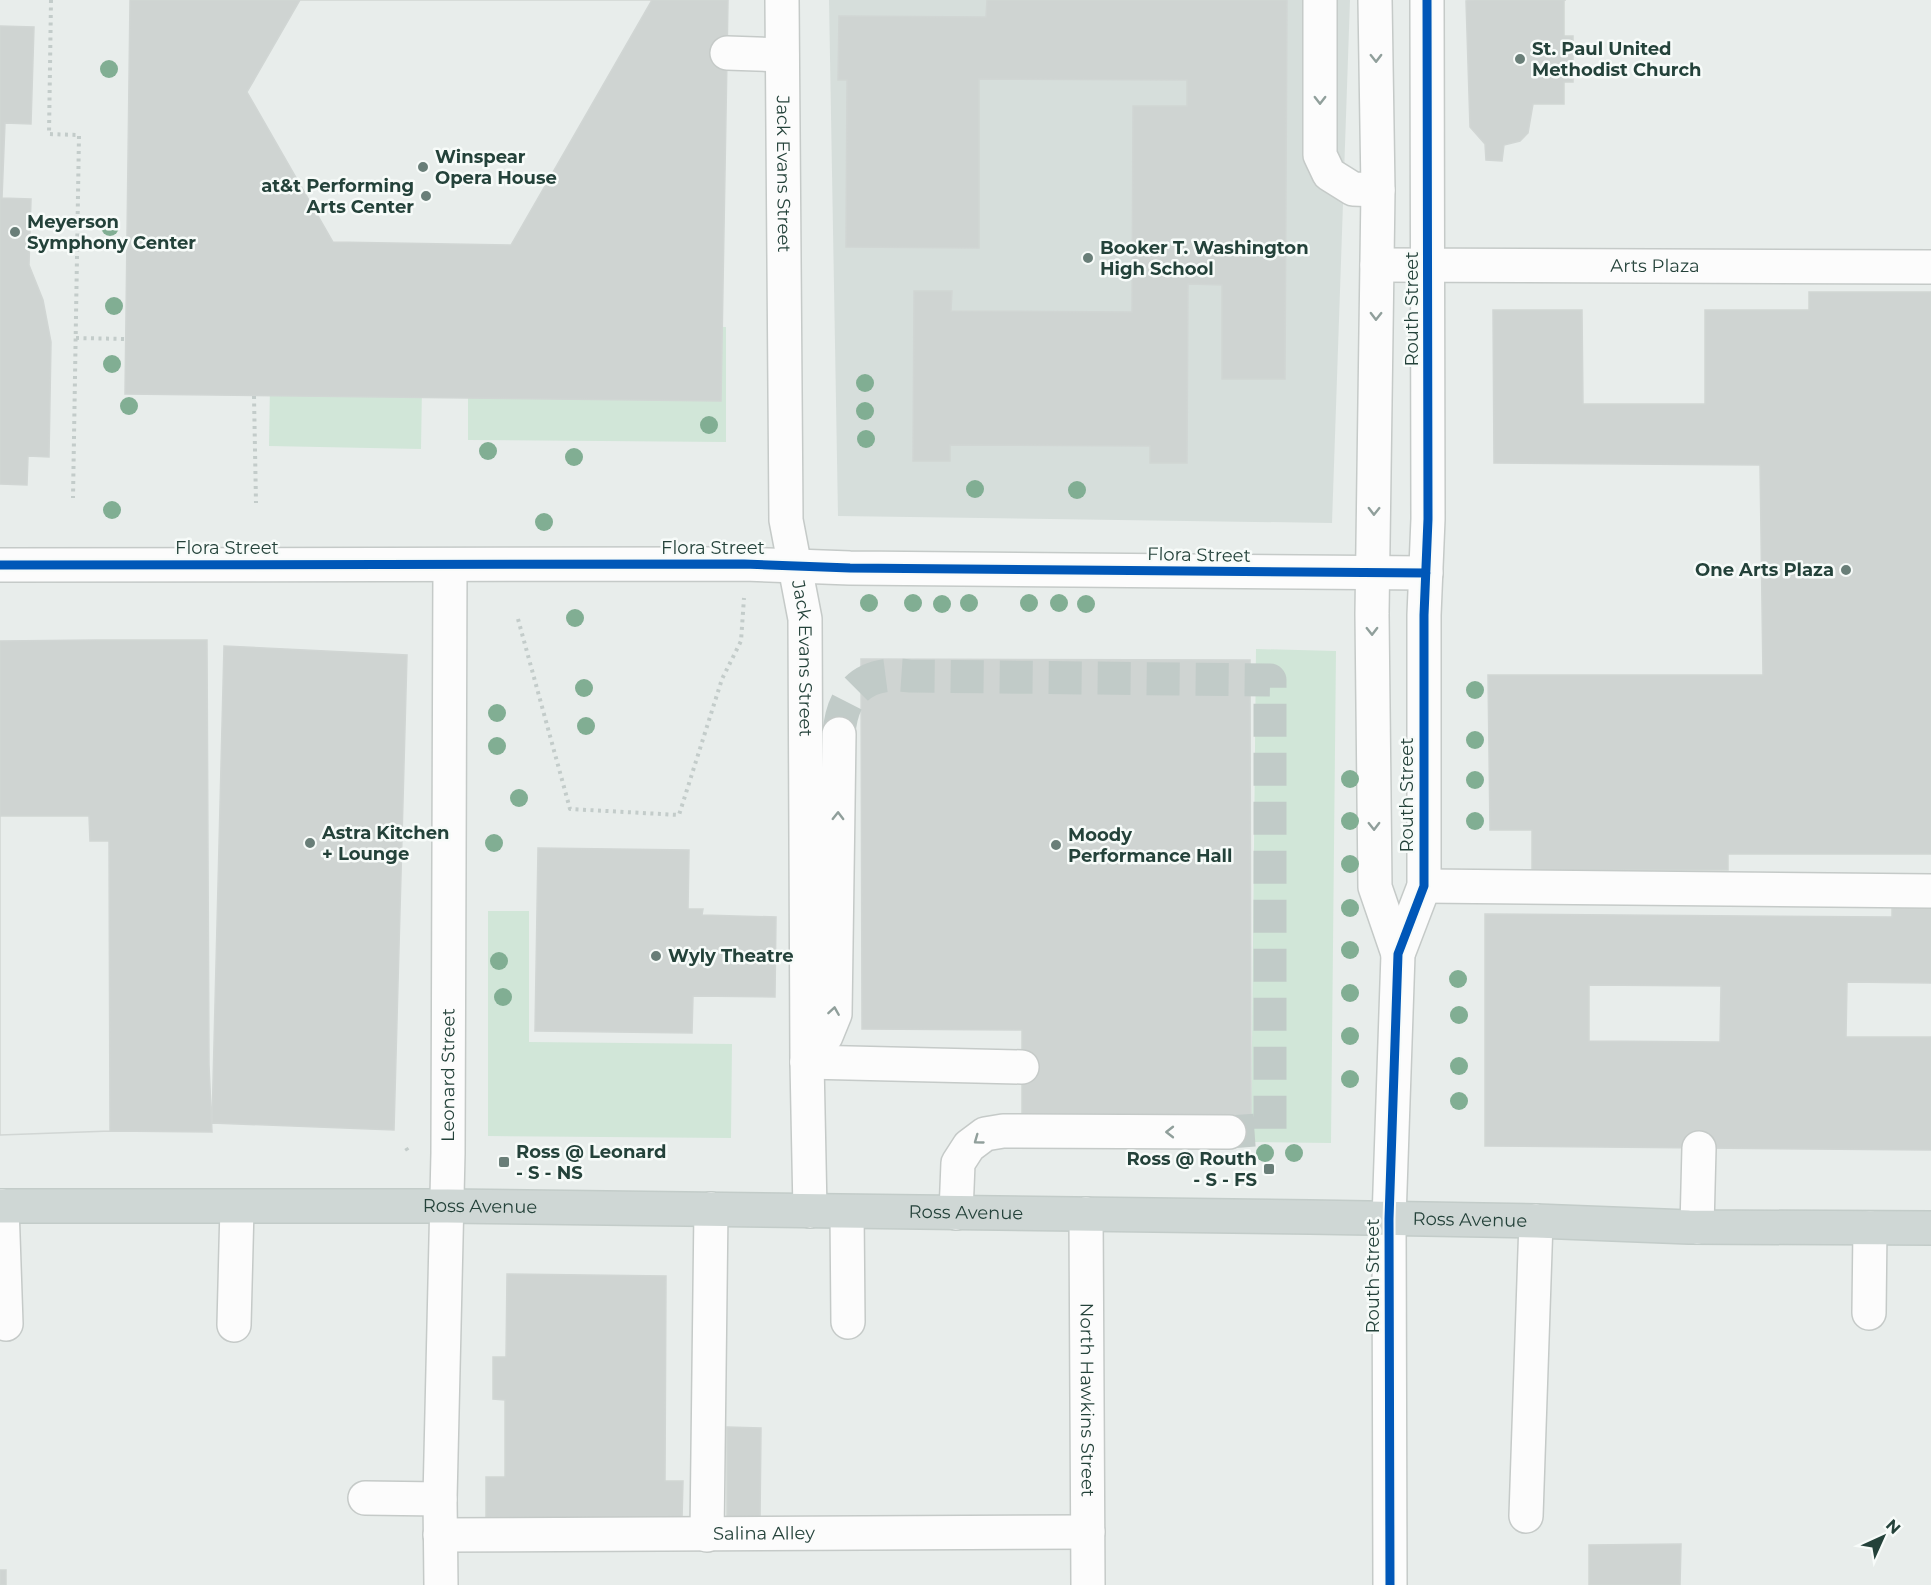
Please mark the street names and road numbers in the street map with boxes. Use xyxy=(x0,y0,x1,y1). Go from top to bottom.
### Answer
street label: Jack Evans Street xyxy=(772,94,795,253)
street label: Routh Street xyxy=(1401,251,1423,367)
street label: Arts Plaza xyxy=(1610,255,1700,277)
street label: Flora Street xyxy=(175,537,279,559)
street label: Flora Street xyxy=(661,537,765,559)
street label: Flora Street xyxy=(1147,543,1251,567)
street label: Jack Evans Street xyxy=(787,577,817,737)
street label: Routh Street xyxy=(1396,737,1418,853)
street label: Leonard Street xyxy=(437,1008,459,1142)
street label: Ross Avenue xyxy=(423,1195,538,1218)
street label: Ross Avenue xyxy=(909,1201,1024,1224)
street label: Ross Avenue xyxy=(1412,1208,1528,1232)
street label: Routh Street xyxy=(1362,1218,1384,1334)
street label: North Hawkins Street xyxy=(1075,1303,1099,1497)
street label: Salina Alley xyxy=(713,1522,815,1545)

